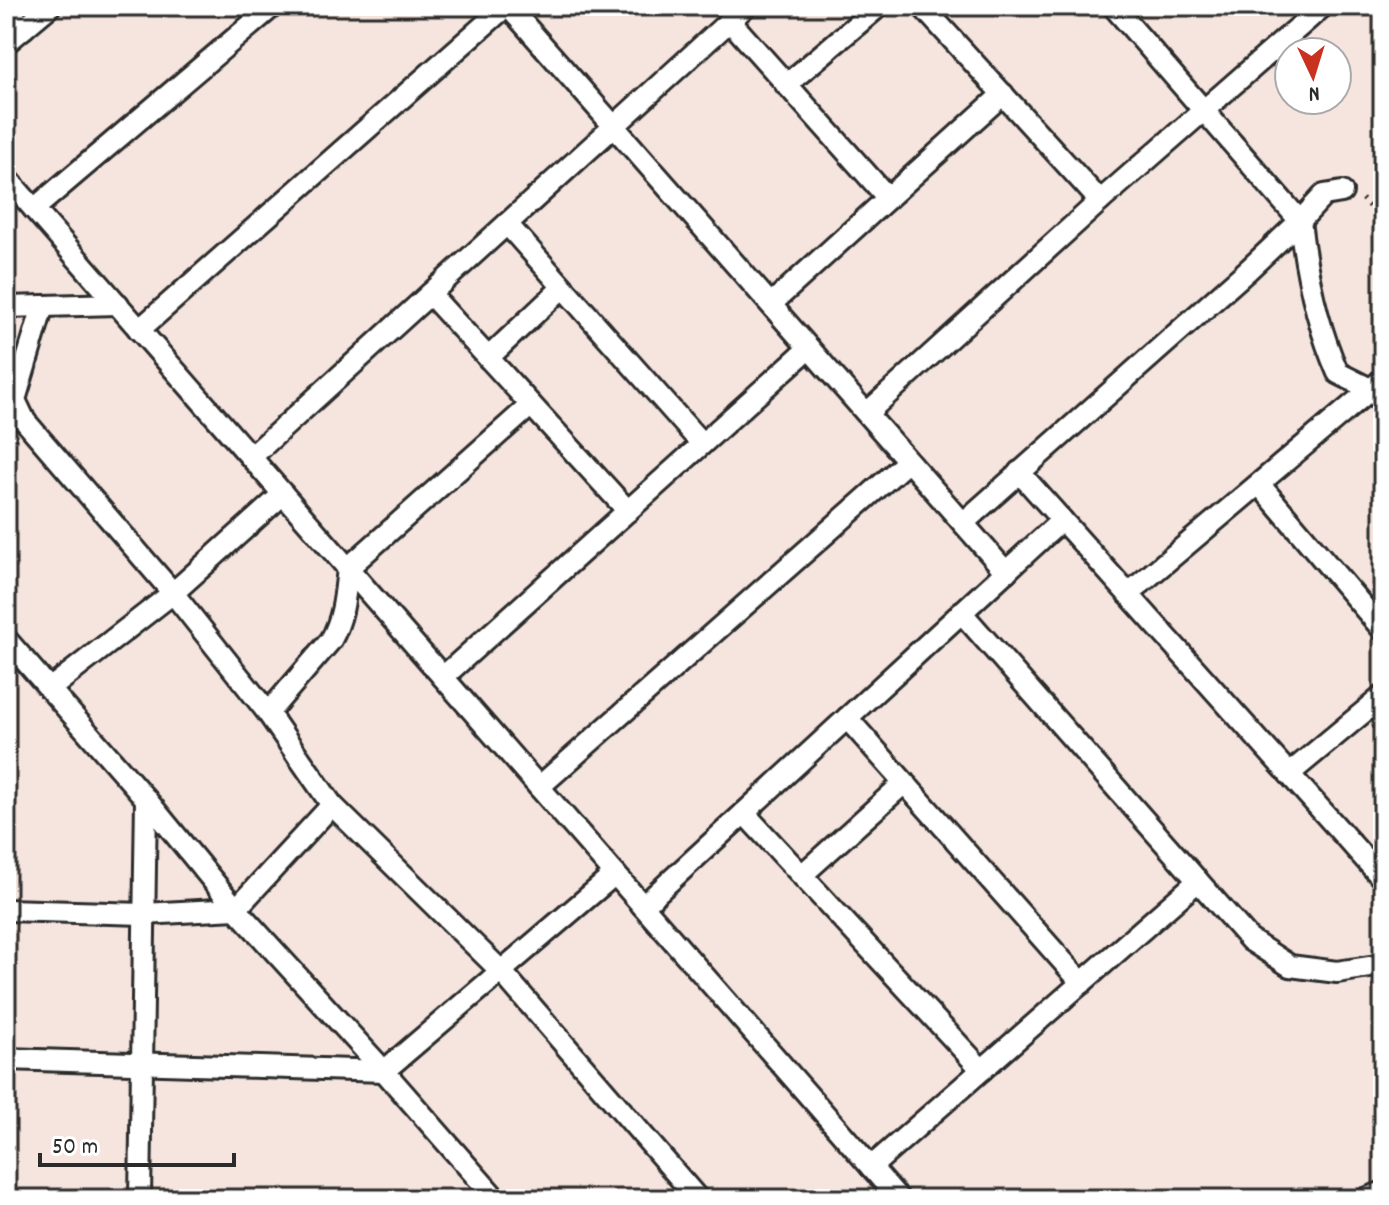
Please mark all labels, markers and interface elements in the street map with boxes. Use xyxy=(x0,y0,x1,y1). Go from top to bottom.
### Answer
north arrow xyxy=(1273,36,1353,116)
text: N xyxy=(1308,77,1321,108)
scale bar xyxy=(40,1117,234,1167)
text: 50 m xyxy=(52,1131,98,1165)

